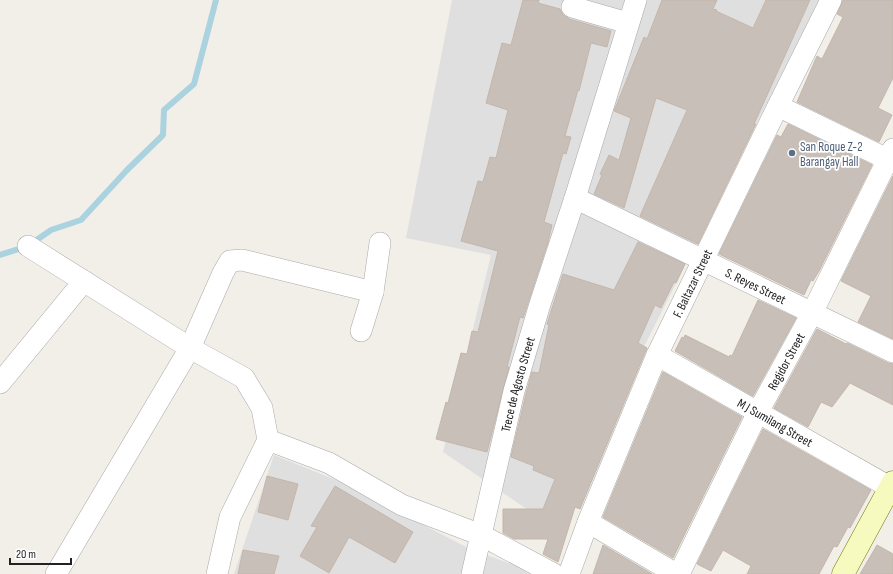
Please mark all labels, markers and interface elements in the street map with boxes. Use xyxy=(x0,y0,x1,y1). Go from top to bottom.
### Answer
place label: San Roque Z-2 Barangay Hall xyxy=(800,139,863,170)
marker: San Roque Z-2 Barangay Hall xyxy=(787,148,797,158)
street label: F. Baltazar Street xyxy=(670,247,716,320)
street label: S. Reyes Street xyxy=(723,265,788,308)
street label: Regidor Street xyxy=(764,330,809,393)
street label: Trece de Agosto Street xyxy=(498,335,539,434)
street label: M J Sumilang Street xyxy=(734,395,815,451)
scale bar xyxy=(10,540,71,566)
text: 20 m xyxy=(16,547,36,562)

